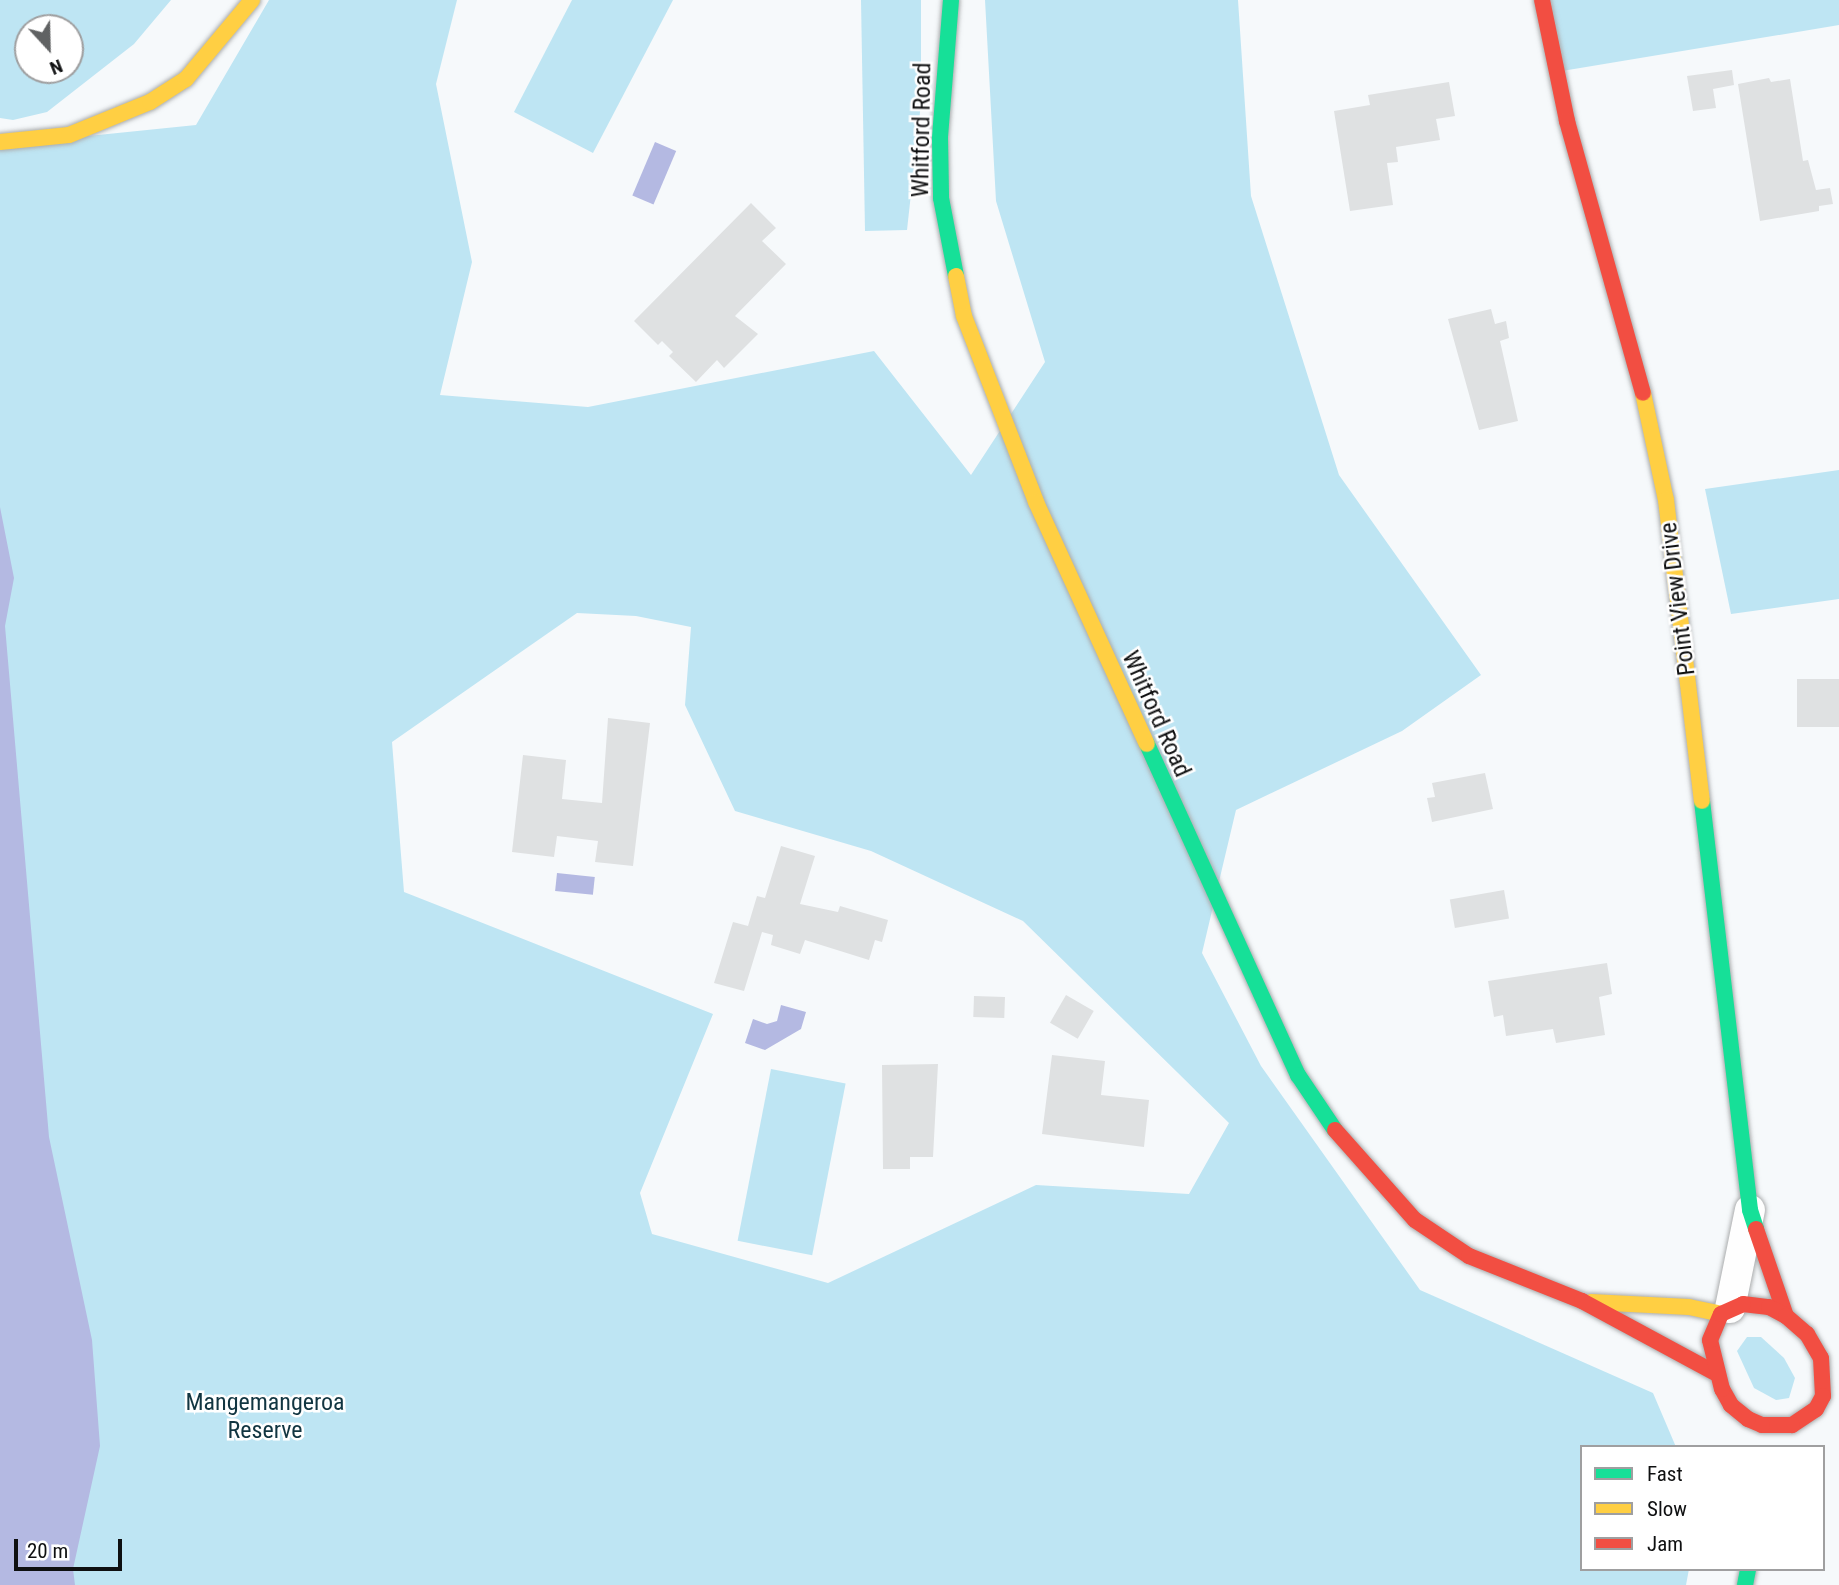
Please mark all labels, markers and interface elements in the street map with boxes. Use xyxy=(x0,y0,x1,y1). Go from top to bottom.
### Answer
north arrow xyxy=(14,14,84,84)
text: N xyxy=(47,54,66,80)
street label: Whitford Road xyxy=(906,62,938,198)
street label: Point View Drive xyxy=(1654,521,1702,677)
street label: Whitford Road xyxy=(1115,647,1197,781)
park label: Mangemangeroa Reserve xyxy=(185,1389,345,1445)
legend xyxy=(1580,1445,1825,1571)
text: Fast xyxy=(1647,1462,1683,1486)
text: Slow xyxy=(1647,1497,1687,1521)
scale bar xyxy=(18,1526,126,1570)
text: Jam xyxy=(1647,1532,1683,1556)
text: 20 m xyxy=(27,1539,68,1563)

